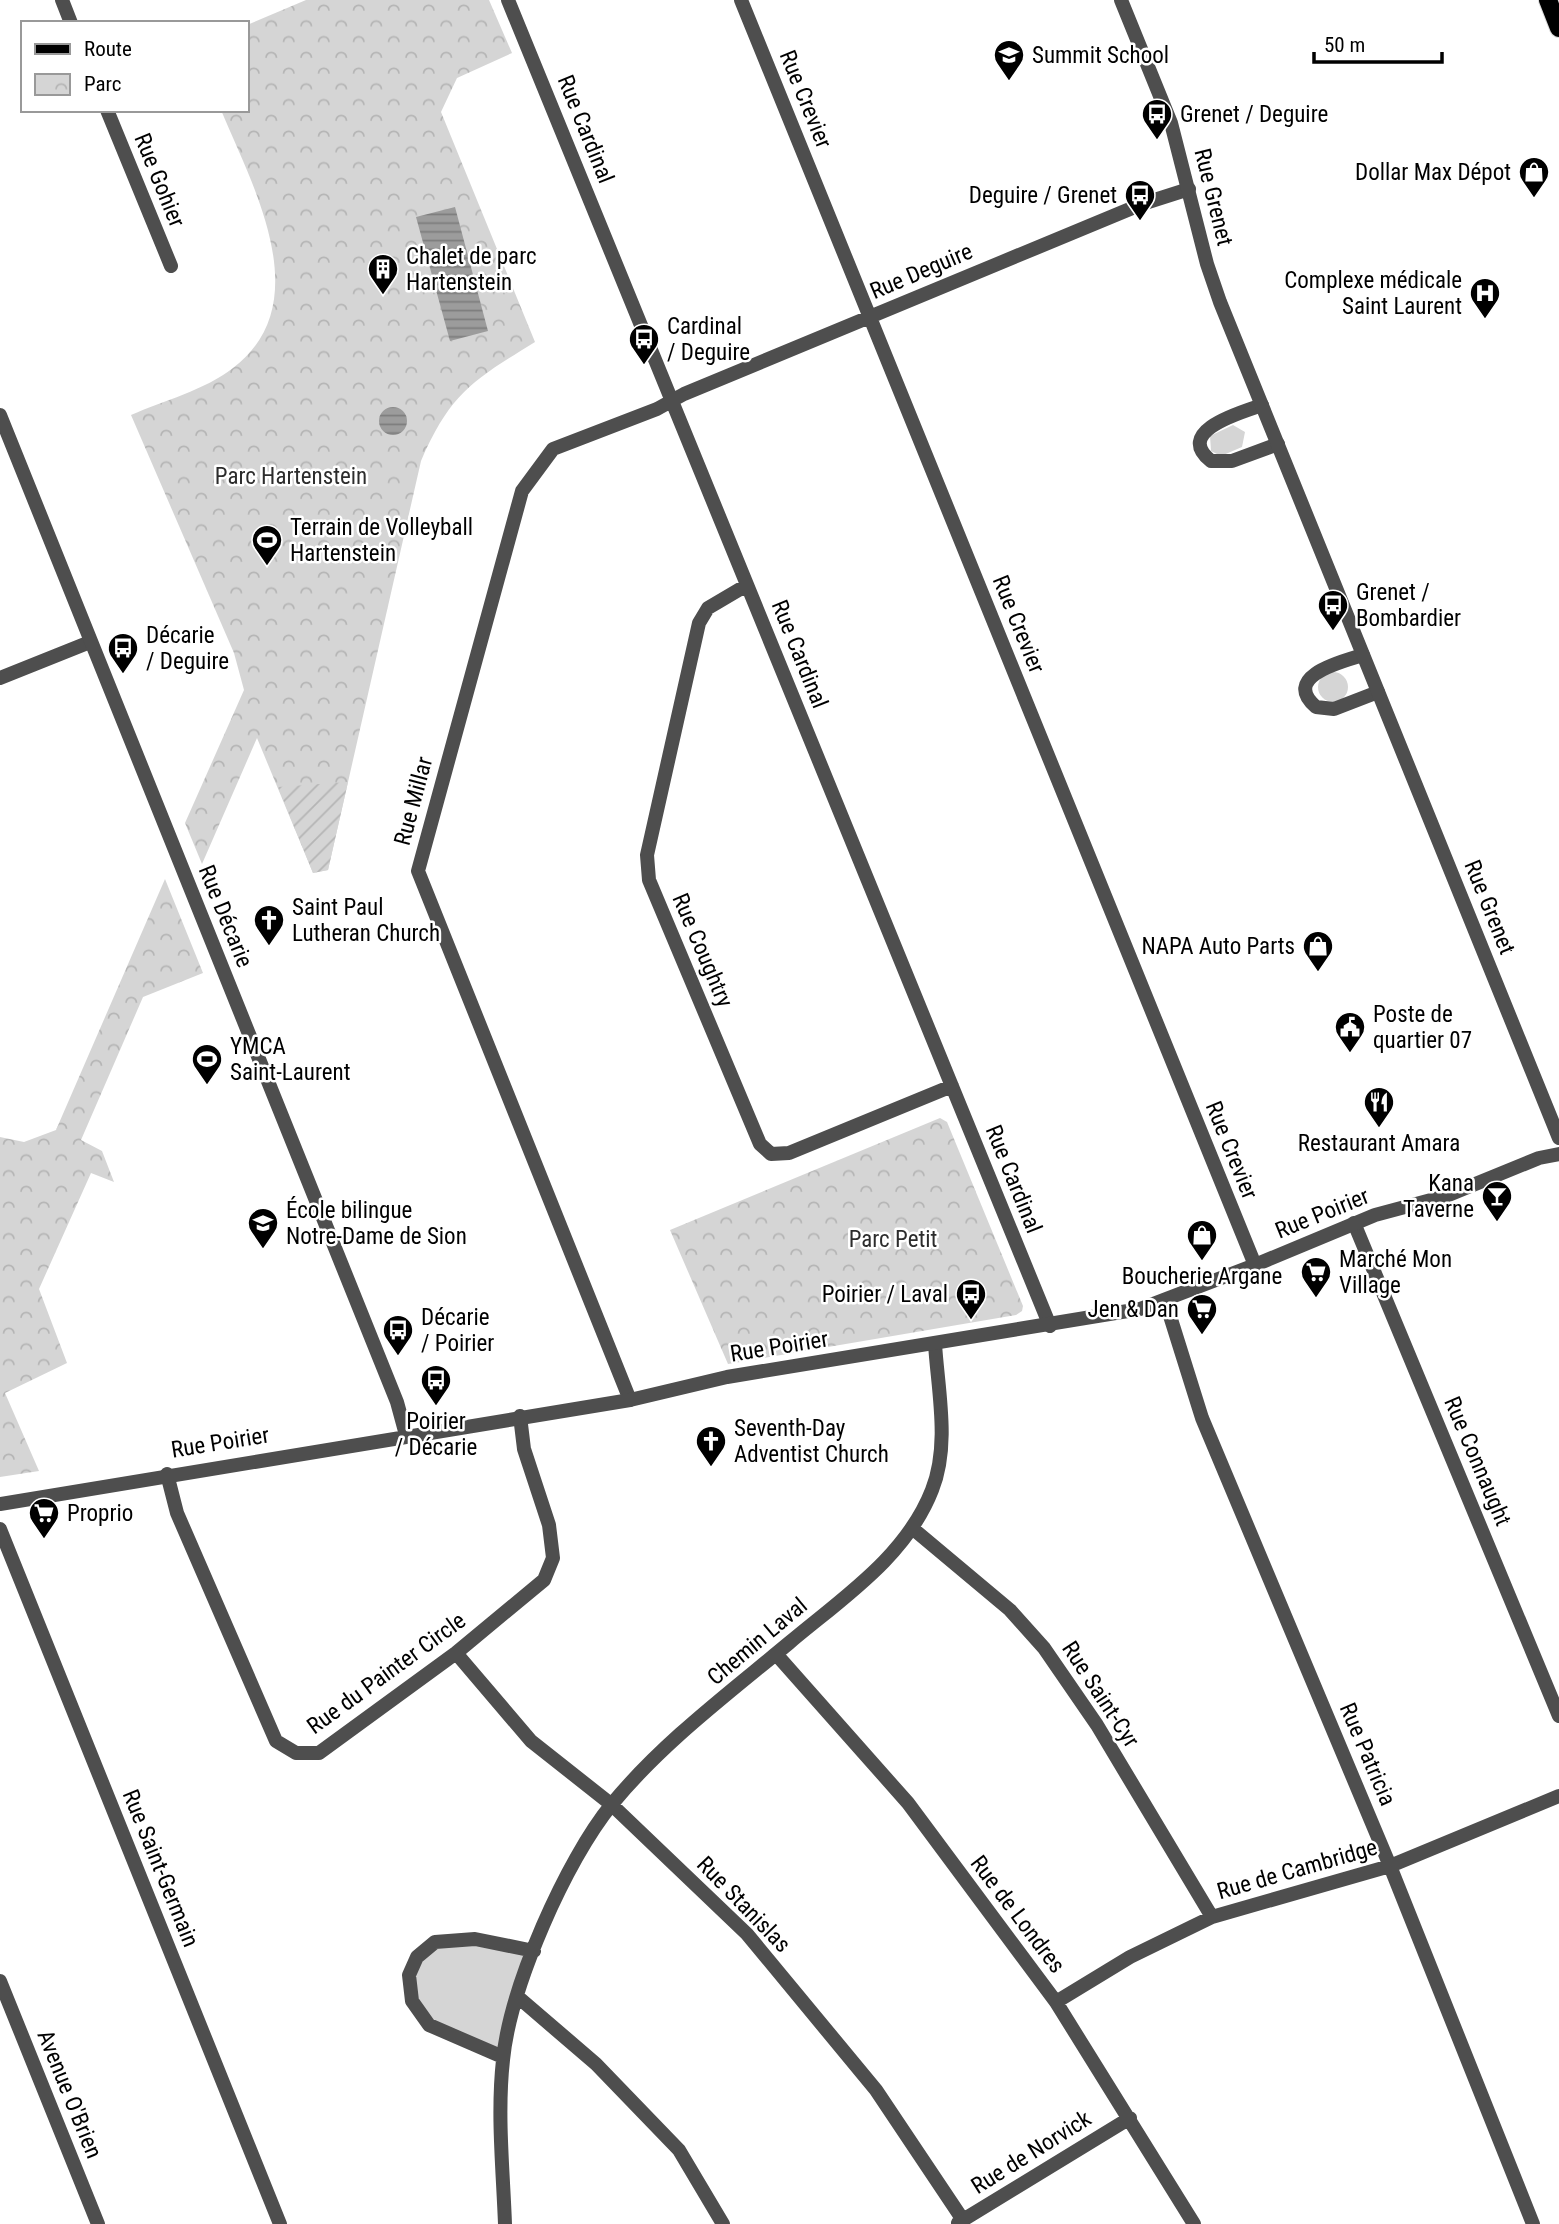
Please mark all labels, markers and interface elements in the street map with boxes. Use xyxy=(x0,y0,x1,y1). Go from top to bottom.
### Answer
legend xyxy=(21,21,248,112)
scale bar xyxy=(1314,21,1442,65)
text: 50 m xyxy=(1324,33,1365,57)
text: Route xyxy=(84,37,132,61)
school or university icon: Summit School xyxy=(992,38,1026,82)
place label: Summit School xyxy=(1032,42,1169,69)
street label: Rue Crevier xyxy=(774,46,837,152)
street label: Rue Cardinal xyxy=(552,71,619,187)
text: Parc xyxy=(84,72,122,96)
bus stop icon: Grenet / Deguire xyxy=(1140,97,1174,141)
place label: Grenet / Deguire xyxy=(1180,101,1328,128)
street label: Rue Gohier xyxy=(129,129,191,231)
street label: Rue Grenet xyxy=(1188,146,1239,249)
shop icon: Dollar Max Dépot xyxy=(1517,155,1551,199)
place label: Dollar Max Dépot xyxy=(1355,159,1511,186)
bus stop icon: Deguire / Grenet xyxy=(1123,178,1157,222)
place label: Deguire / Grenet xyxy=(969,182,1117,209)
street label: Rue Deguire xyxy=(866,238,976,305)
place label: Chalet de parc Hartenstein xyxy=(406,243,537,296)
building icon: Chalet de parc Hartenstein xyxy=(366,252,400,296)
place label: Complexe médicale Saint Laurent xyxy=(1284,267,1462,320)
hospital icon: Complexe médicale Saint Laurent xyxy=(1468,276,1502,320)
place label: Cardinal / Deguire xyxy=(667,313,750,366)
bus stop icon: Cardinal / Deguire xyxy=(627,322,661,366)
park label: Parc Hartenstein xyxy=(215,463,367,490)
place label: Terrain de Volleyball Hartenstein xyxy=(290,514,473,567)
sports icon: Terrain de Volleyball Hartenstein xyxy=(250,523,284,567)
street label: Rue Crevier xyxy=(987,571,1050,677)
place label: Grenet / Bombardier xyxy=(1356,579,1461,632)
bus stop icon: Grenet / Bombardier xyxy=(1316,588,1350,632)
street label: Rue Cardinal xyxy=(766,596,833,712)
place label: Décarie / Deguire xyxy=(146,622,229,675)
bus stop icon: Décarie / Deguire xyxy=(106,631,140,675)
street label: Rue Millar xyxy=(389,754,438,848)
street label: Rue Grenet xyxy=(1458,856,1521,958)
street label: Rue Décarie xyxy=(193,861,258,971)
street label: Rue Coughtry xyxy=(666,889,739,1012)
place label: Saint Paul Lutheran Church xyxy=(292,894,440,947)
church icon: Saint Paul Lutheran Church xyxy=(252,903,286,947)
shop icon: NAPA Auto Parts xyxy=(1301,929,1335,973)
place label: NAPA Auto Parts xyxy=(1141,933,1295,960)
place label: Poste de quartier 07 xyxy=(1373,1001,1472,1054)
public building icon: Poste de quartier 07 xyxy=(1333,1010,1367,1054)
place label: YMCA Saint-Laurent xyxy=(230,1033,350,1086)
sports icon: YMCA Saint-Laurent xyxy=(190,1042,224,1086)
restaurant icon: Restaurant Amara xyxy=(1362,1085,1396,1129)
street label: Rue Crevier xyxy=(1200,1097,1263,1203)
street label: Rue Cardinal xyxy=(980,1121,1047,1237)
place label: Restaurant Amara xyxy=(1298,1130,1460,1157)
place label: Kana Taverne xyxy=(1403,1170,1474,1223)
bar icon: Kana Taverne xyxy=(1480,1179,1514,1223)
street label: Rue Poirier xyxy=(1271,1182,1373,1245)
place label: École bilingue Notre-Dame de Sion xyxy=(286,1196,467,1250)
school or university icon: École bilingue Notre-Dame de Sion xyxy=(246,1206,280,1250)
shop icon: Boucherie Argane xyxy=(1185,1218,1219,1262)
park label: Parc Petit xyxy=(849,1226,937,1253)
place label: Marché Mon Village xyxy=(1339,1246,1452,1299)
supermarket icon: Marché Mon Village xyxy=(1299,1255,1333,1299)
place label: Boucherie Argane xyxy=(1122,1263,1282,1290)
bus stop icon: Poirier / Laval xyxy=(954,1277,988,1321)
place label: Poirier / Laval xyxy=(822,1281,948,1308)
supermarket icon: Jen & Dan xyxy=(1185,1292,1219,1336)
place label: Jen & Dan xyxy=(1088,1296,1179,1323)
place label: Décarie / Poirier xyxy=(421,1304,494,1357)
bus stop icon: Décarie / Poirier xyxy=(381,1313,415,1357)
street label: Rue Poirier xyxy=(728,1325,830,1368)
bus stop icon: Poirier / Décarie xyxy=(419,1363,453,1407)
street label: Rue Connaught xyxy=(1438,1393,1517,1530)
place label: Poirier / Décarie xyxy=(395,1408,477,1461)
place label: Seventh-Day Adventist Church xyxy=(734,1415,889,1468)
street label: Rue Poirier xyxy=(169,1421,271,1464)
church icon: Seventh-Day Adventist Church xyxy=(694,1424,728,1468)
supermarket icon: Proprio xyxy=(27,1496,61,1540)
place label: Proprio xyxy=(67,1500,133,1527)
street label: Chemin Laval xyxy=(702,1592,813,1691)
street label: Rue du Painter Circle xyxy=(302,1607,471,1740)
street label: Rue Saint-Cyr xyxy=(1056,1636,1145,1752)
street label: Rue Patricia xyxy=(1334,1699,1401,1810)
street label: Rue Saint-Germain xyxy=(117,1786,204,1951)
street label: Rue de Cambridge xyxy=(1214,1834,1380,1905)
street label: Rue de Londres xyxy=(965,1850,1070,1978)
street label: Rue Stanislas xyxy=(691,1851,796,1958)
street label: Avenue O'Brien xyxy=(32,2026,108,2162)
street label: Rue de Norvick xyxy=(966,2105,1097,2200)

